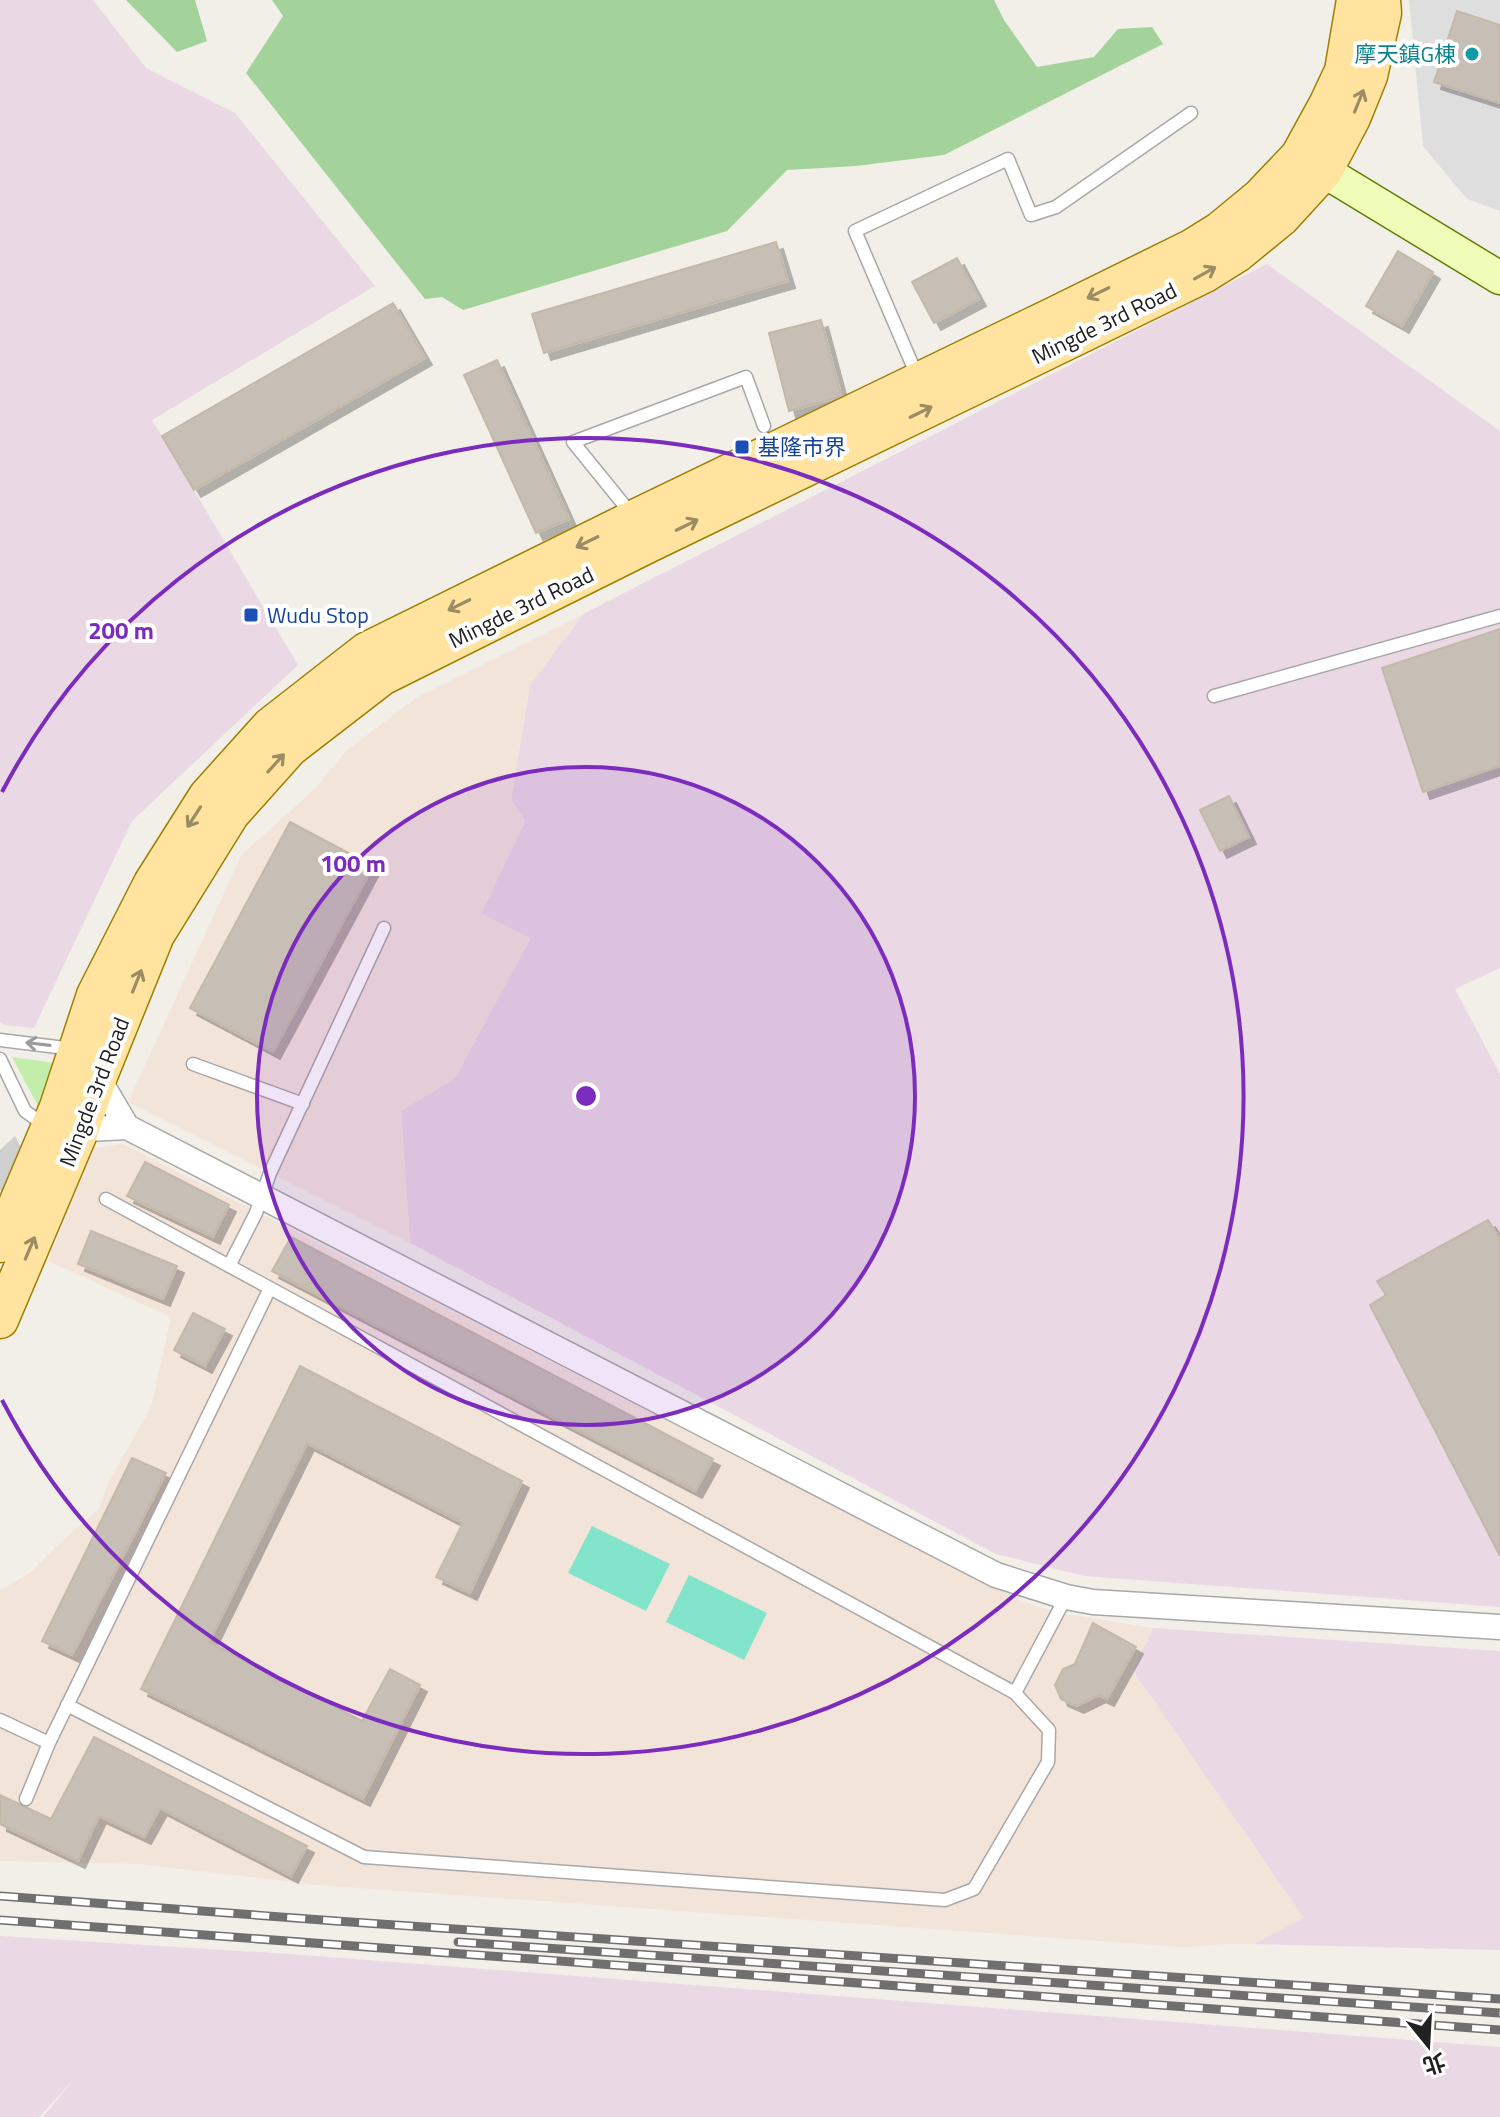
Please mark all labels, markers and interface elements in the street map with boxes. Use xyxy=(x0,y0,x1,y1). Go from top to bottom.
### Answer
place label: 摩天鎮G棟 xyxy=(1354,37,1456,71)
marker: 摩天鎮G棟 xyxy=(1463,45,1481,63)
one-way arrow xyxy=(1353,89,1367,114)
one-way arrow xyxy=(1192,265,1216,280)
street label: Mingde 3rd Road xyxy=(1026,273,1182,373)
one-way arrow xyxy=(1087,286,1111,302)
one-way arrow xyxy=(909,404,933,419)
place label: 基隆市界 xyxy=(758,430,846,464)
marker: 基隆市界 xyxy=(733,438,751,456)
one-way arrow xyxy=(675,517,698,532)
one-way arrow xyxy=(576,534,600,550)
street label: Mingde 3rd Road xyxy=(443,557,599,657)
place label: Wudu Stop xyxy=(267,598,369,632)
one-way arrow xyxy=(447,598,471,613)
marker: Wudu Stop xyxy=(242,606,260,624)
text: 200 m xyxy=(88,612,154,648)
one-way arrow xyxy=(267,754,285,774)
one-way arrow xyxy=(186,805,202,828)
text: 100 m xyxy=(320,845,386,881)
one-way arrow xyxy=(131,969,146,994)
street label: Mingde 3rd Road xyxy=(50,1012,138,1172)
one-way arrow xyxy=(25,1037,52,1052)
centre of rings xyxy=(572,1082,600,1110)
one-way arrow xyxy=(24,1236,39,1261)
north arrow xyxy=(1388,2005,1468,2085)
text: 北 xyxy=(1418,2044,1450,2084)

